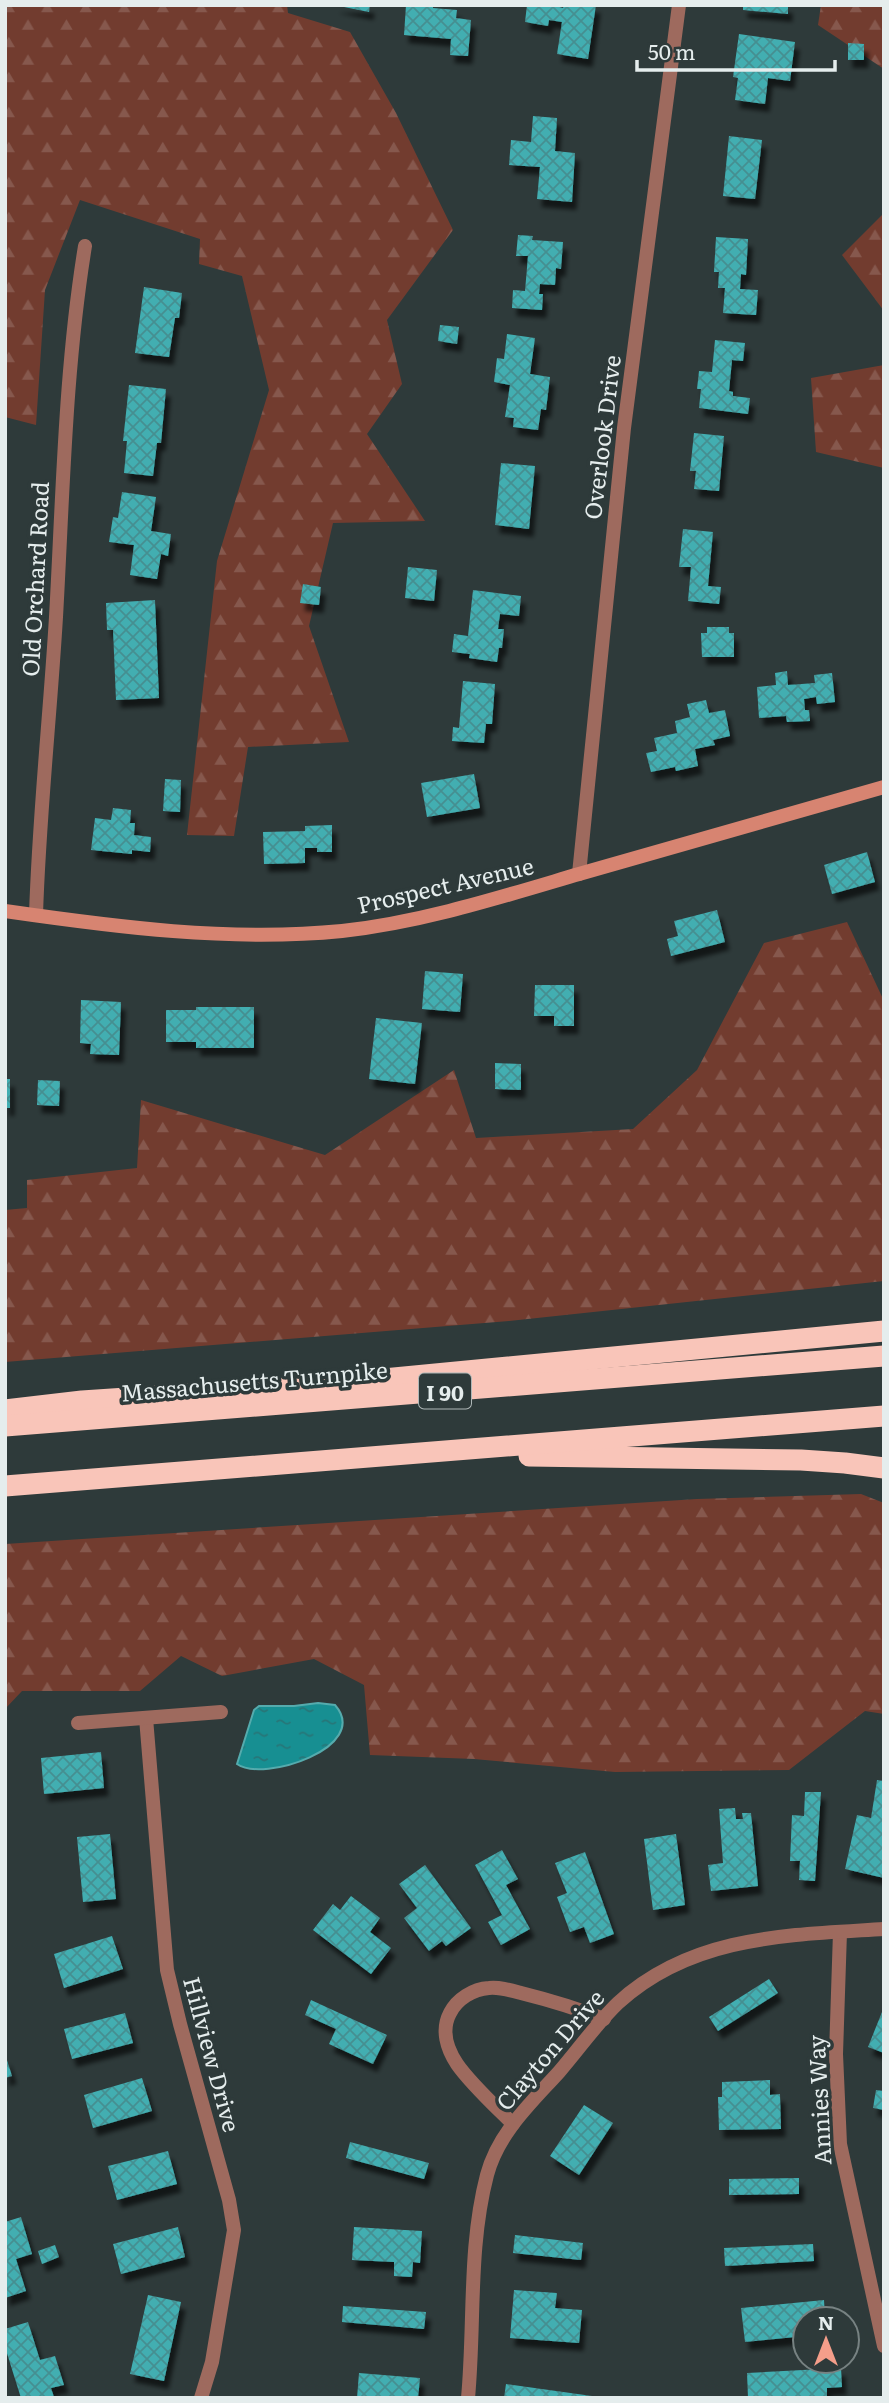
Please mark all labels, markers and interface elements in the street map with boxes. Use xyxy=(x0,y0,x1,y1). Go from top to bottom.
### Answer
scale bar xyxy=(637,28,835,72)
text: 50 m xyxy=(648,35,695,66)
street label: Overlook Drive xyxy=(574,353,628,521)
street label: Old Orchard Road xyxy=(12,481,56,677)
street label: Prospect Avenue xyxy=(353,847,537,921)
street label: Massachusetts Turnpike xyxy=(119,1351,389,1409)
road number: I 90 xyxy=(419,1374,471,1408)
street label: Hillview Drive xyxy=(176,1973,250,2135)
street label: Clayton Drive xyxy=(487,1981,611,2117)
street label: Annies Way xyxy=(798,2033,838,2166)
north arrow xyxy=(791,2305,861,2375)
text: N xyxy=(818,2308,834,2336)

